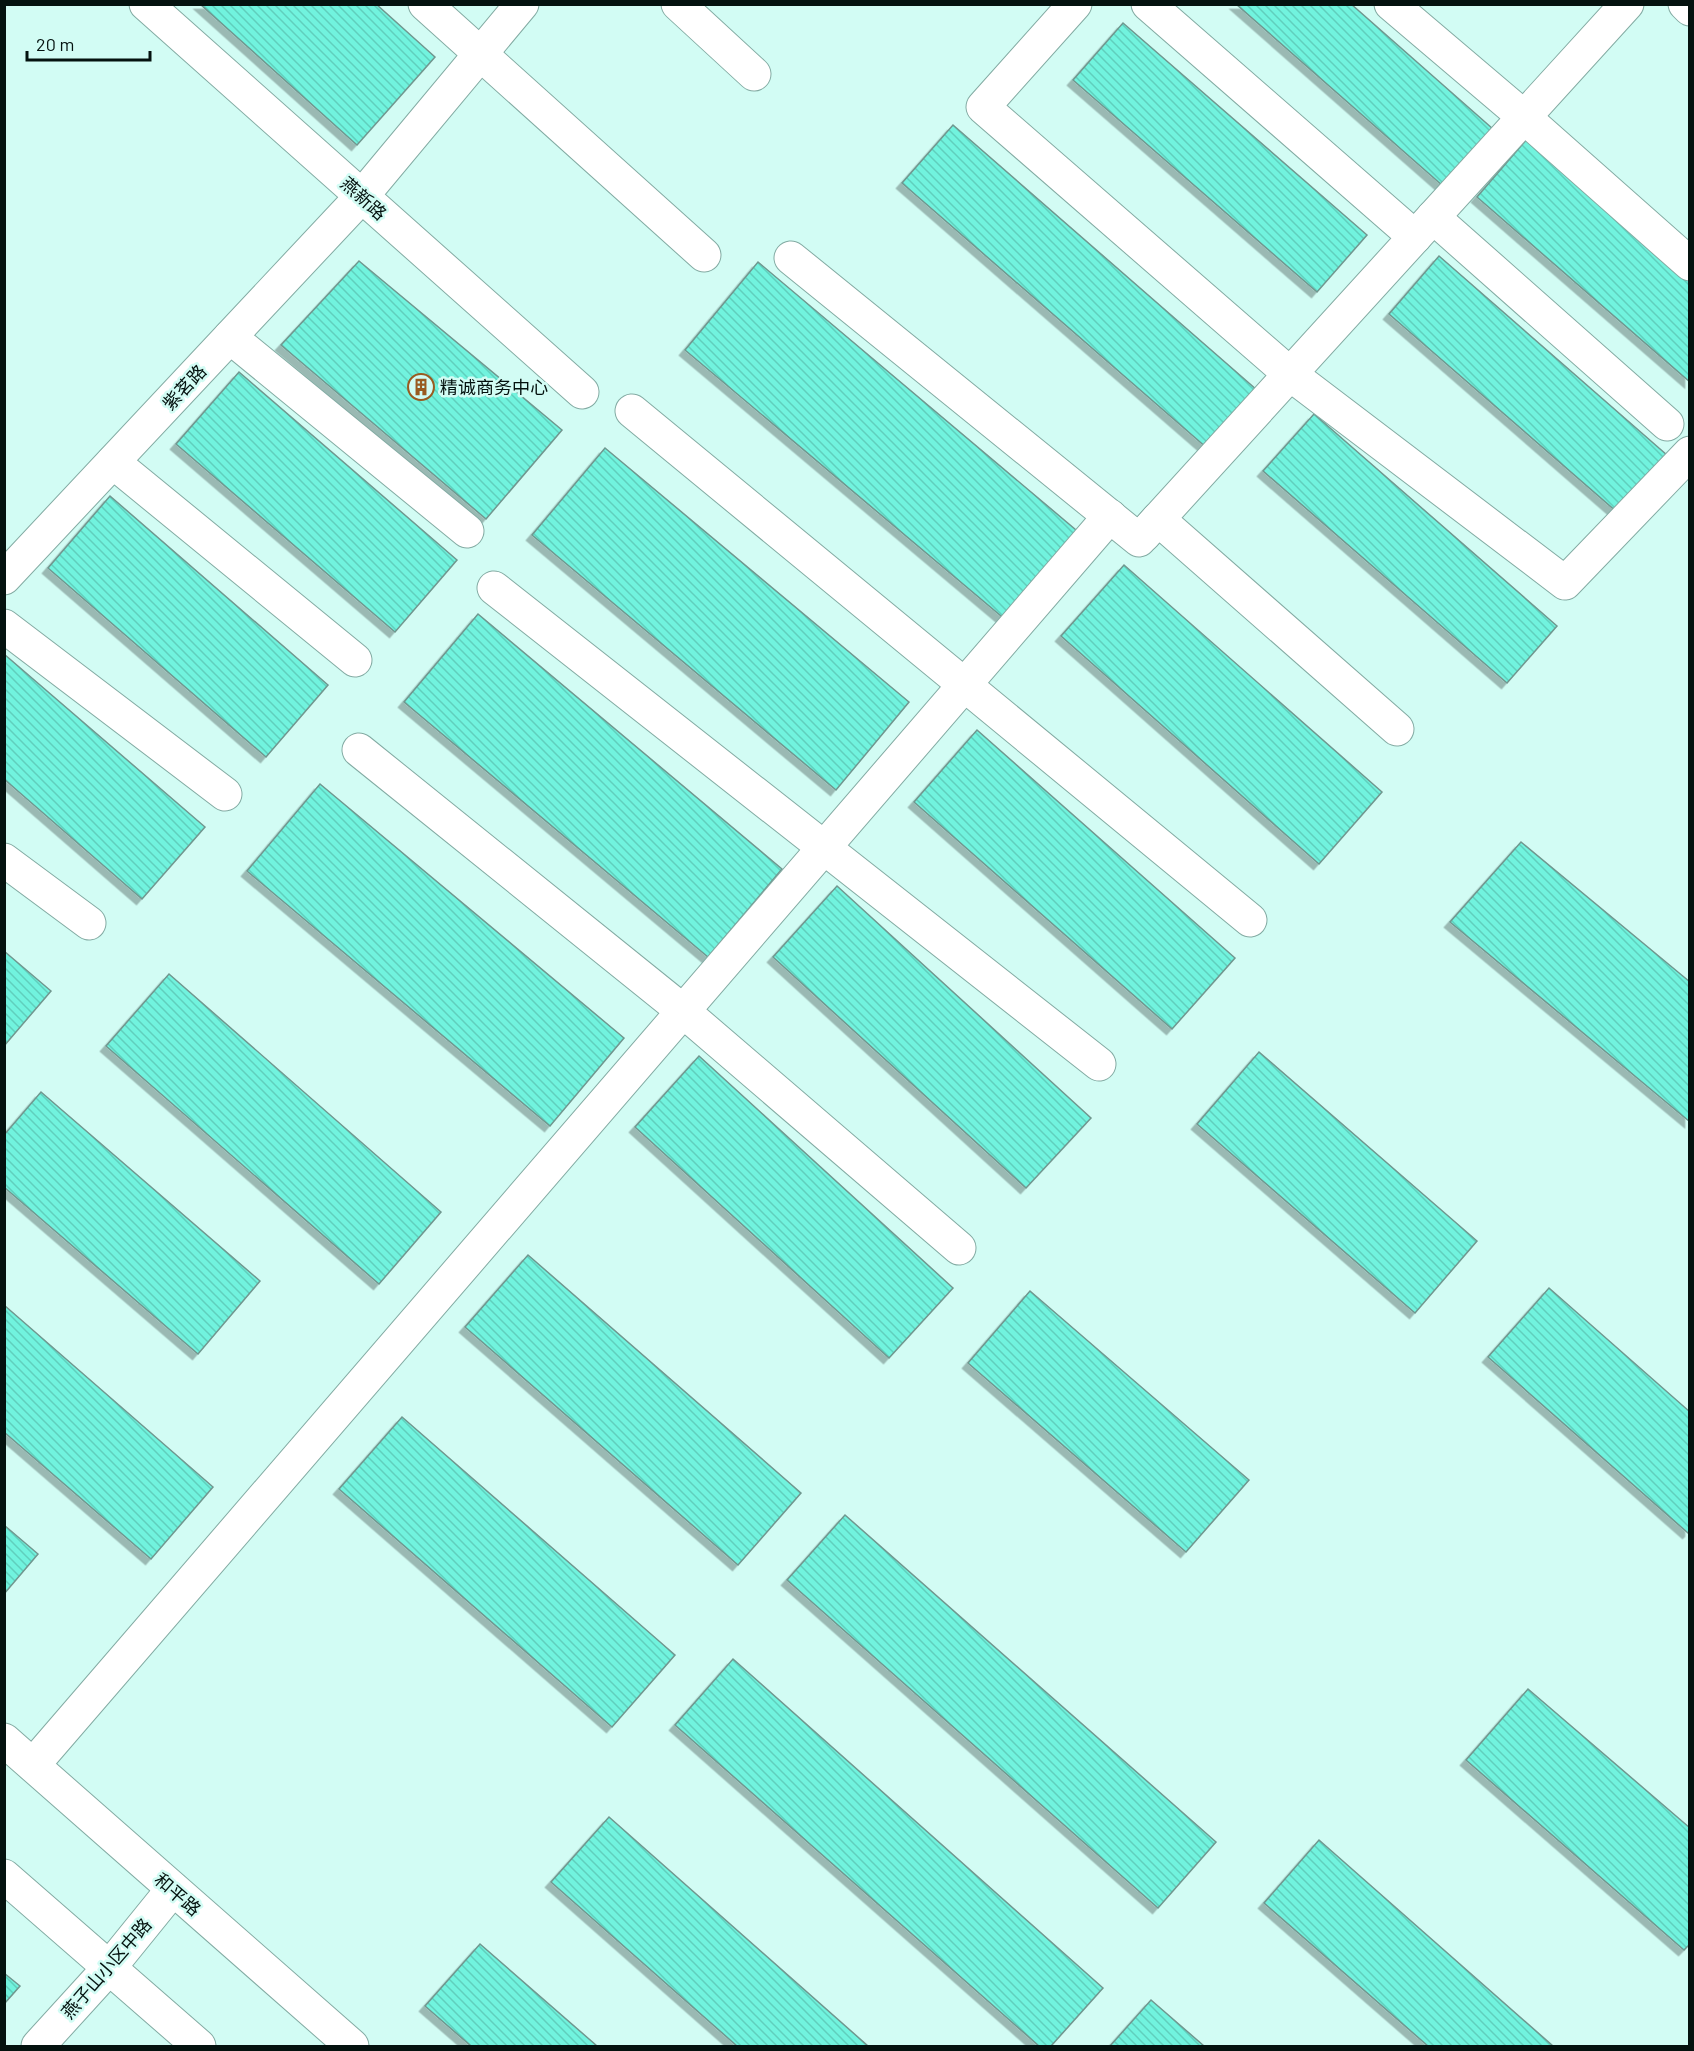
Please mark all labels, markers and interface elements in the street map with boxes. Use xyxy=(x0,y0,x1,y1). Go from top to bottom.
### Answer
scale bar xyxy=(27,24,150,62)
text: 20 m xyxy=(36,33,74,55)
street label: 燕新路 xyxy=(337,172,391,224)
street label: 紫茗路 xyxy=(158,360,210,414)
building icon: 精诚商务中心 xyxy=(406,372,436,402)
place label: 精诚商务中心 xyxy=(440,376,548,398)
street label: 和平路 xyxy=(150,1868,206,1920)
street label: 燕子山小区中路 xyxy=(56,1913,156,2023)

